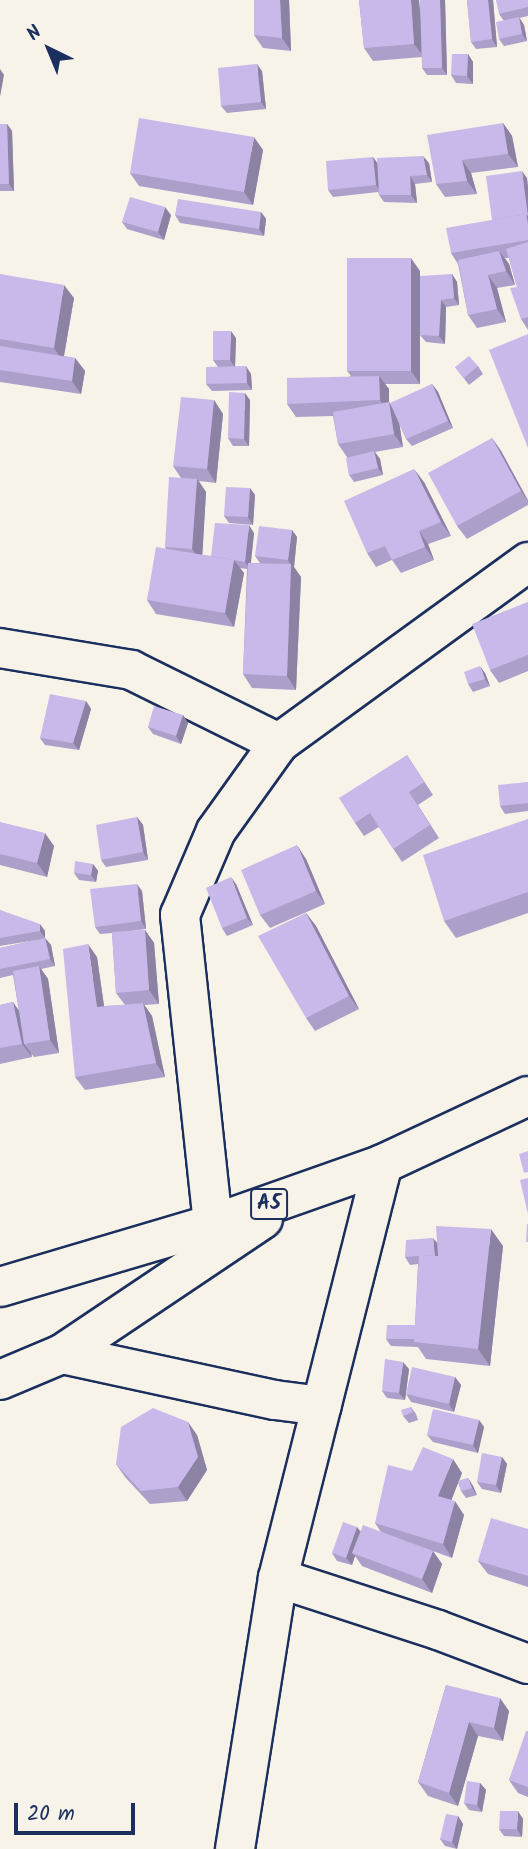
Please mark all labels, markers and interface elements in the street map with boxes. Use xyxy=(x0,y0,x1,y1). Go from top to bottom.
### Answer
north arrow xyxy=(14,14,84,84)
text: N xyxy=(20,19,49,49)
road number: A5 xyxy=(250,1186,288,1222)
scale bar xyxy=(18,1790,138,1834)
text: 20 m xyxy=(27,1798,75,1831)

